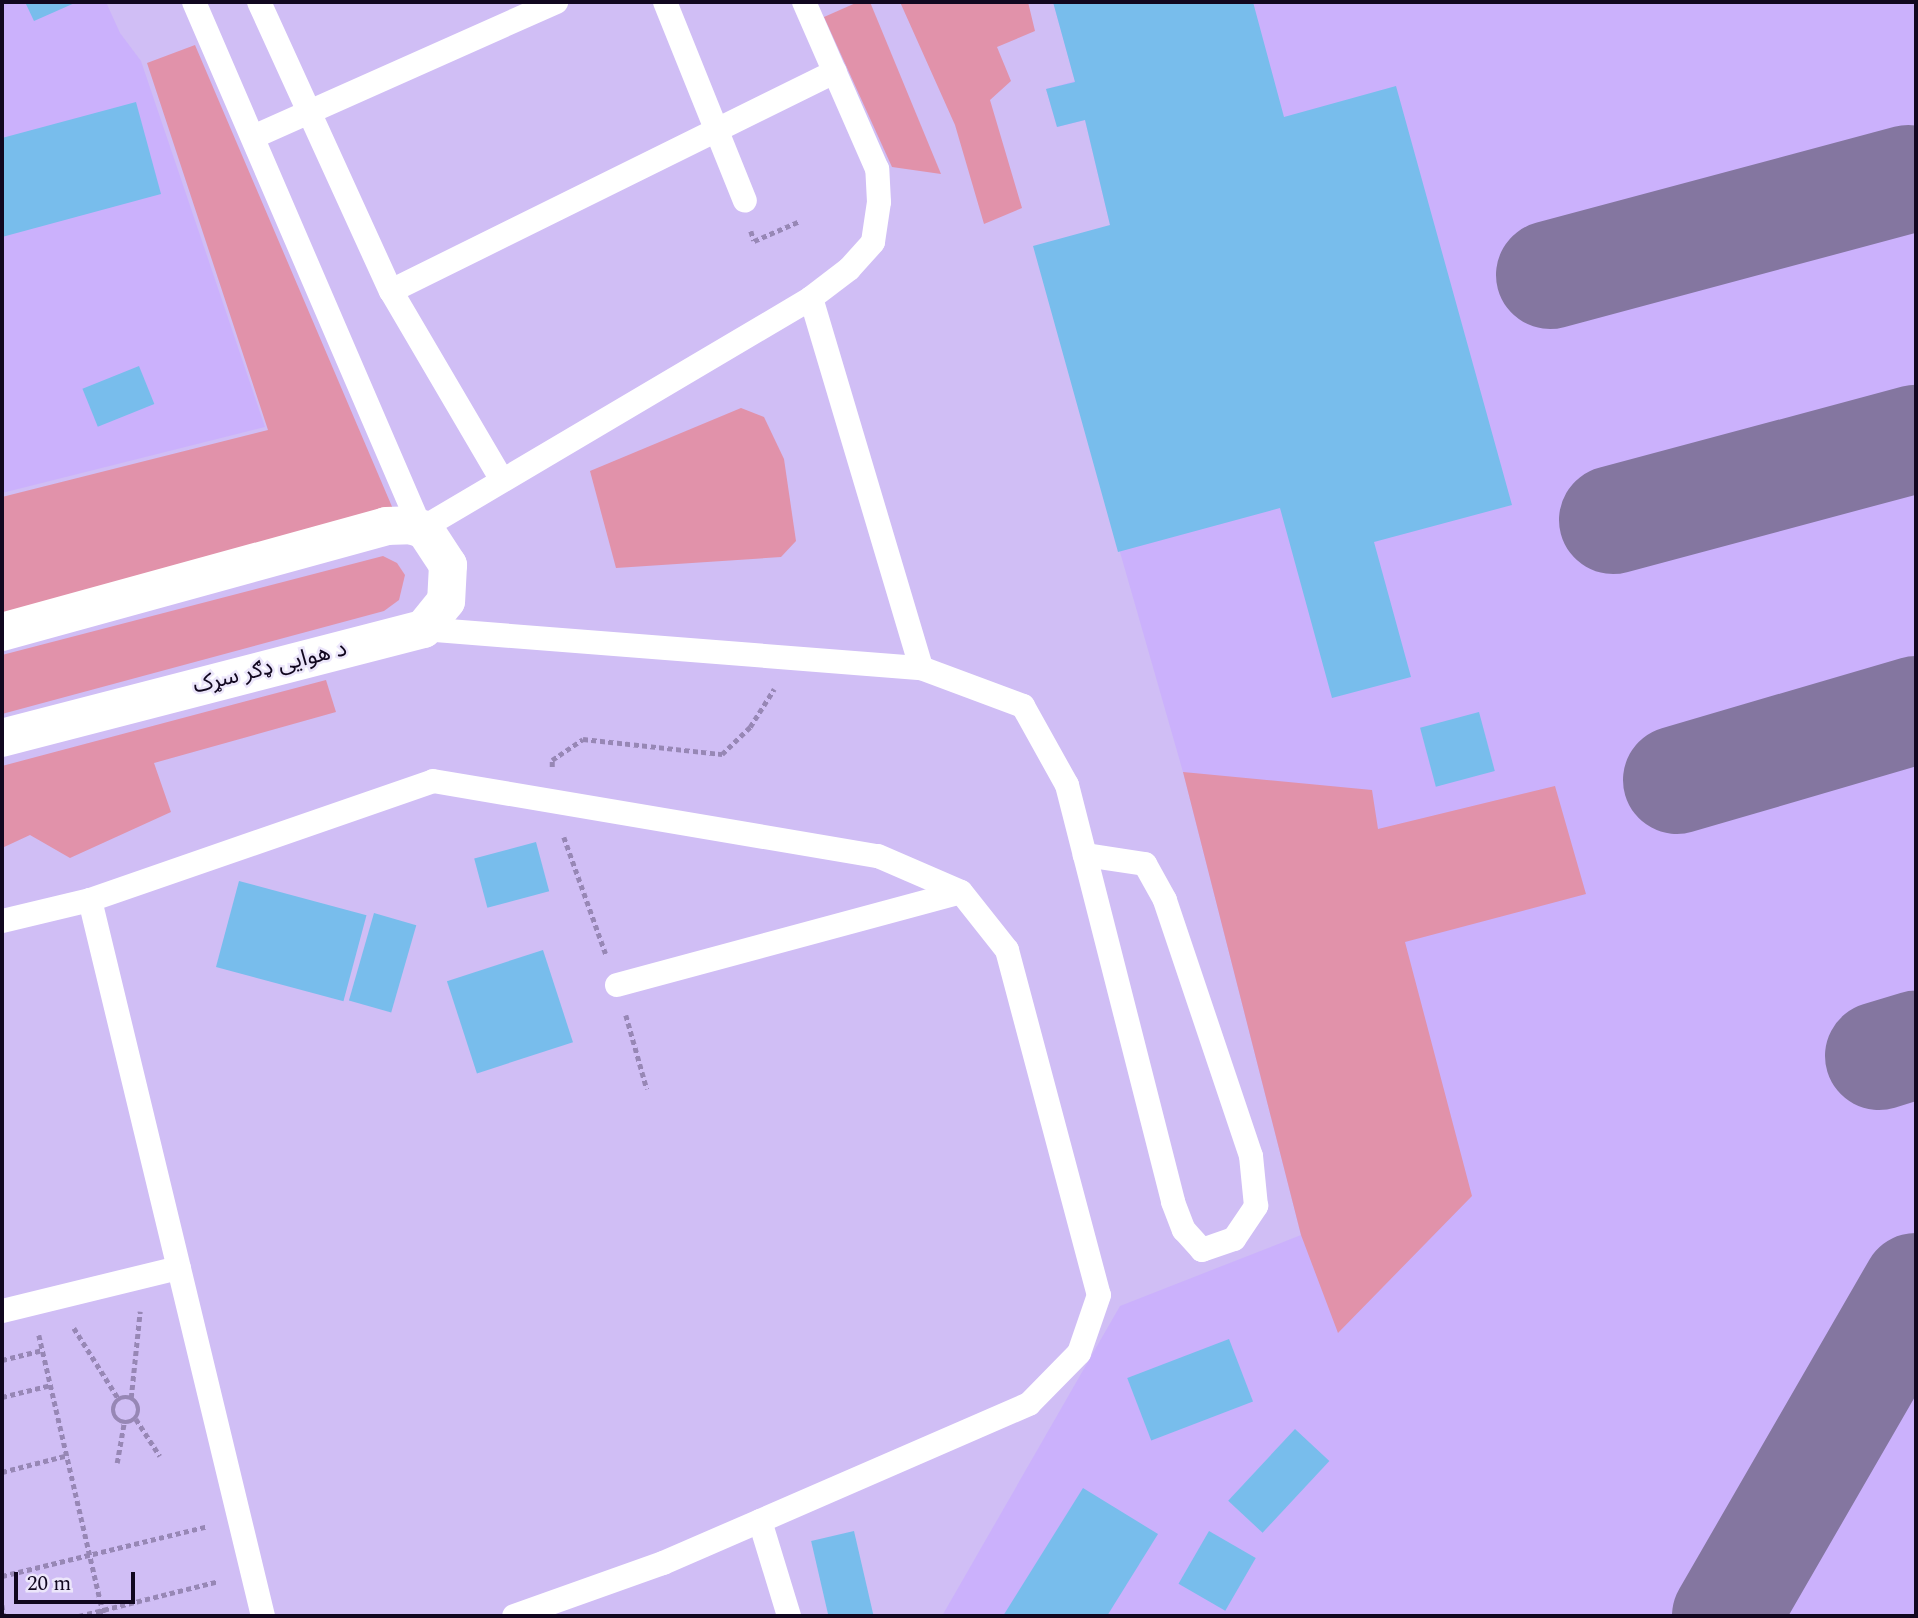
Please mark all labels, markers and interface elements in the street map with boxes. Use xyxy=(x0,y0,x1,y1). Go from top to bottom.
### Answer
street label: د هوایی ډګر سړک xyxy=(190,636,350,700)
scale bar xyxy=(18,1558,138,1602)
text: 20 m xyxy=(27,1568,71,1600)

